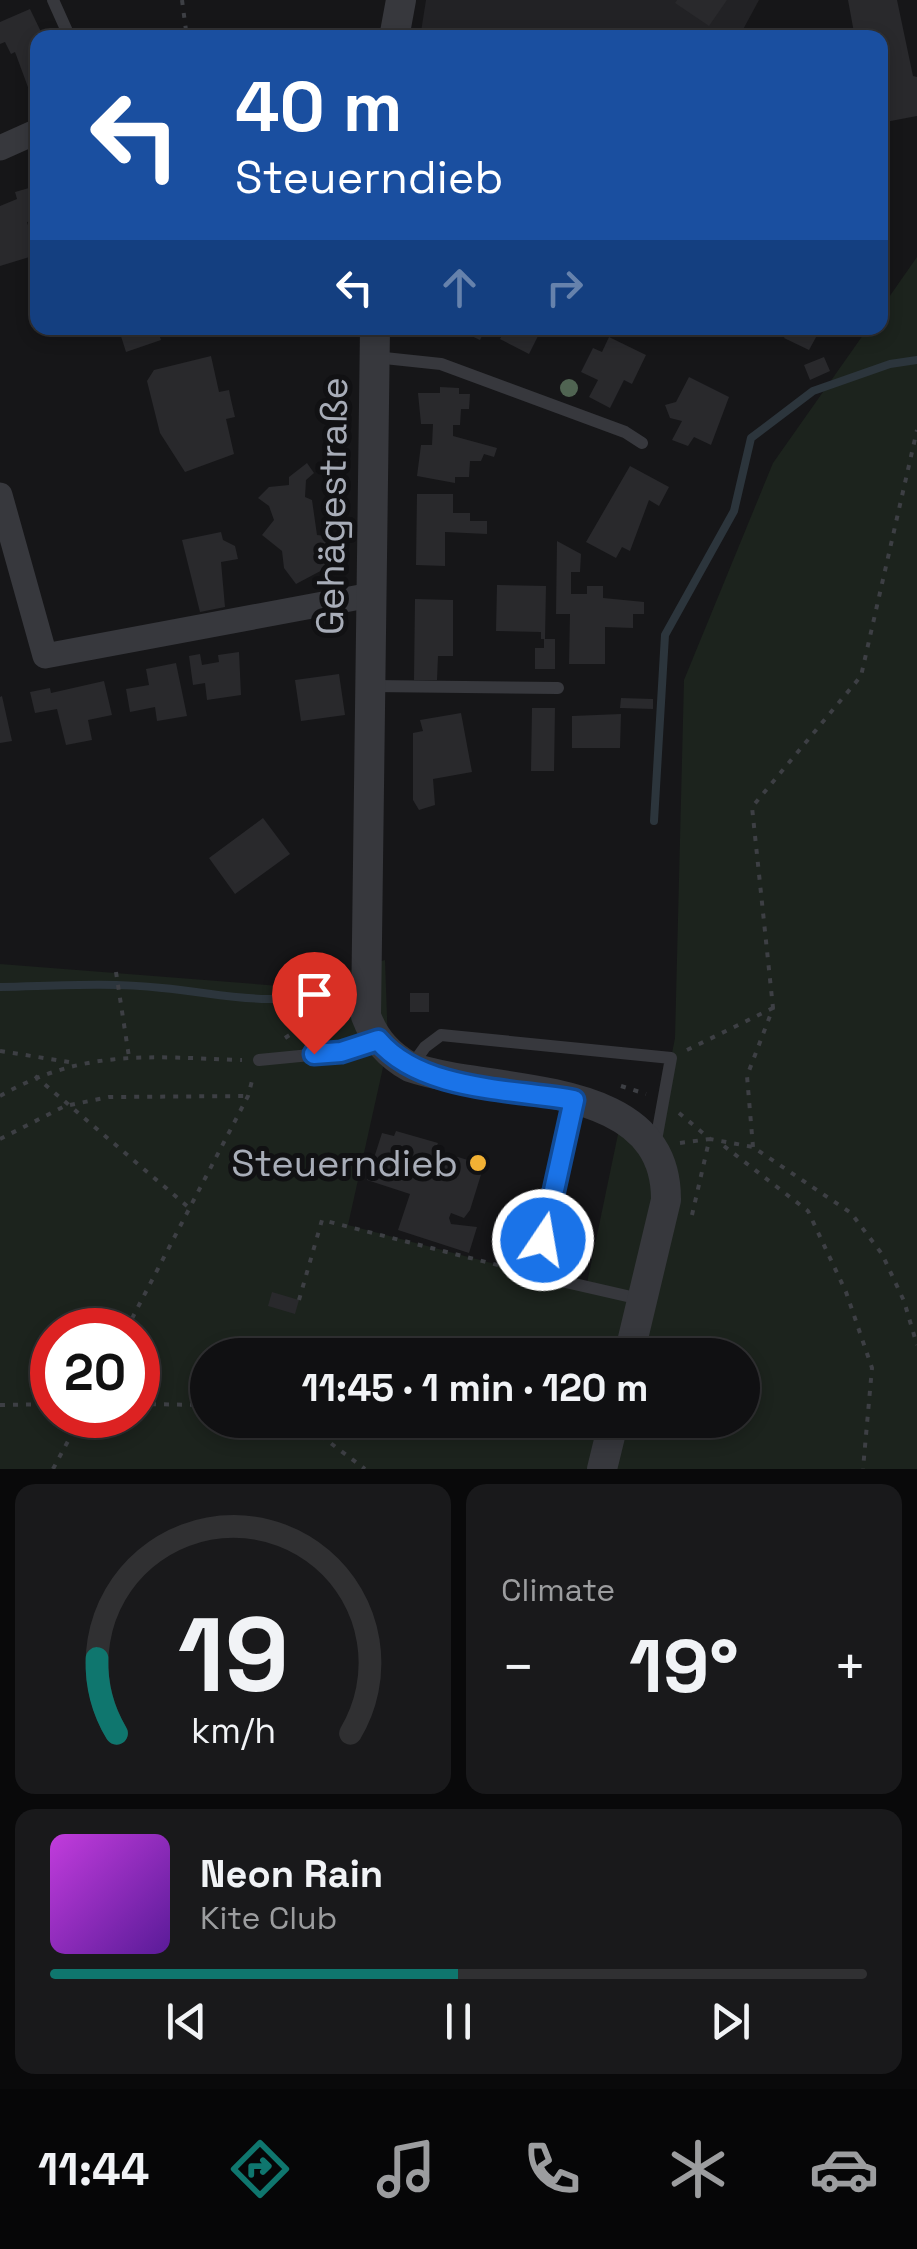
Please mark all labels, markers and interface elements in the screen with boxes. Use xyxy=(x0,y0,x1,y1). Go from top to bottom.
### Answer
text: 40 m xyxy=(235,62,402,151)
icon: left xyxy=(70,70,200,200)
text: Steuerndieb xyxy=(235,149,503,206)
icon: left xyxy=(327,260,382,315)
icon: ahead xyxy=(432,260,487,315)
icon: right xyxy=(537,260,592,315)
street label: Gehägestraße xyxy=(306,377,358,635)
pin xyxy=(272,952,357,1055)
icon: arrive xyxy=(287,967,342,1022)
place label: Steuerndieb xyxy=(231,1139,458,1187)
marker: Steuerndieb xyxy=(467,1152,489,1174)
position arrow xyxy=(491,1188,595,1292)
speed limit sign: 20 xyxy=(30,1308,160,1438)
text: 11:45 · 1 min · 120 m xyxy=(301,1364,649,1412)
text: Climate xyxy=(501,1570,615,1610)
text: 19 xyxy=(177,1589,289,1721)
text: 19° xyxy=(629,1618,739,1714)
text: − xyxy=(501,1632,535,1702)
text: + xyxy=(833,1632,867,1702)
text: km/h xyxy=(190,1708,276,1753)
text: Neon Rain xyxy=(200,1850,383,1898)
text: Kite Club xyxy=(200,1898,337,1938)
icon: previous xyxy=(159,1994,214,2049)
icon: pause xyxy=(431,1994,486,2049)
icon: next xyxy=(703,1994,758,2049)
icon: directions xyxy=(225,2134,295,2204)
icon: music xyxy=(371,2134,441,2204)
icon: phone xyxy=(517,2134,587,2204)
icon: climate xyxy=(663,2134,733,2204)
icon: car xyxy=(809,2134,879,2204)
text: 11:44 xyxy=(38,2141,149,2198)

